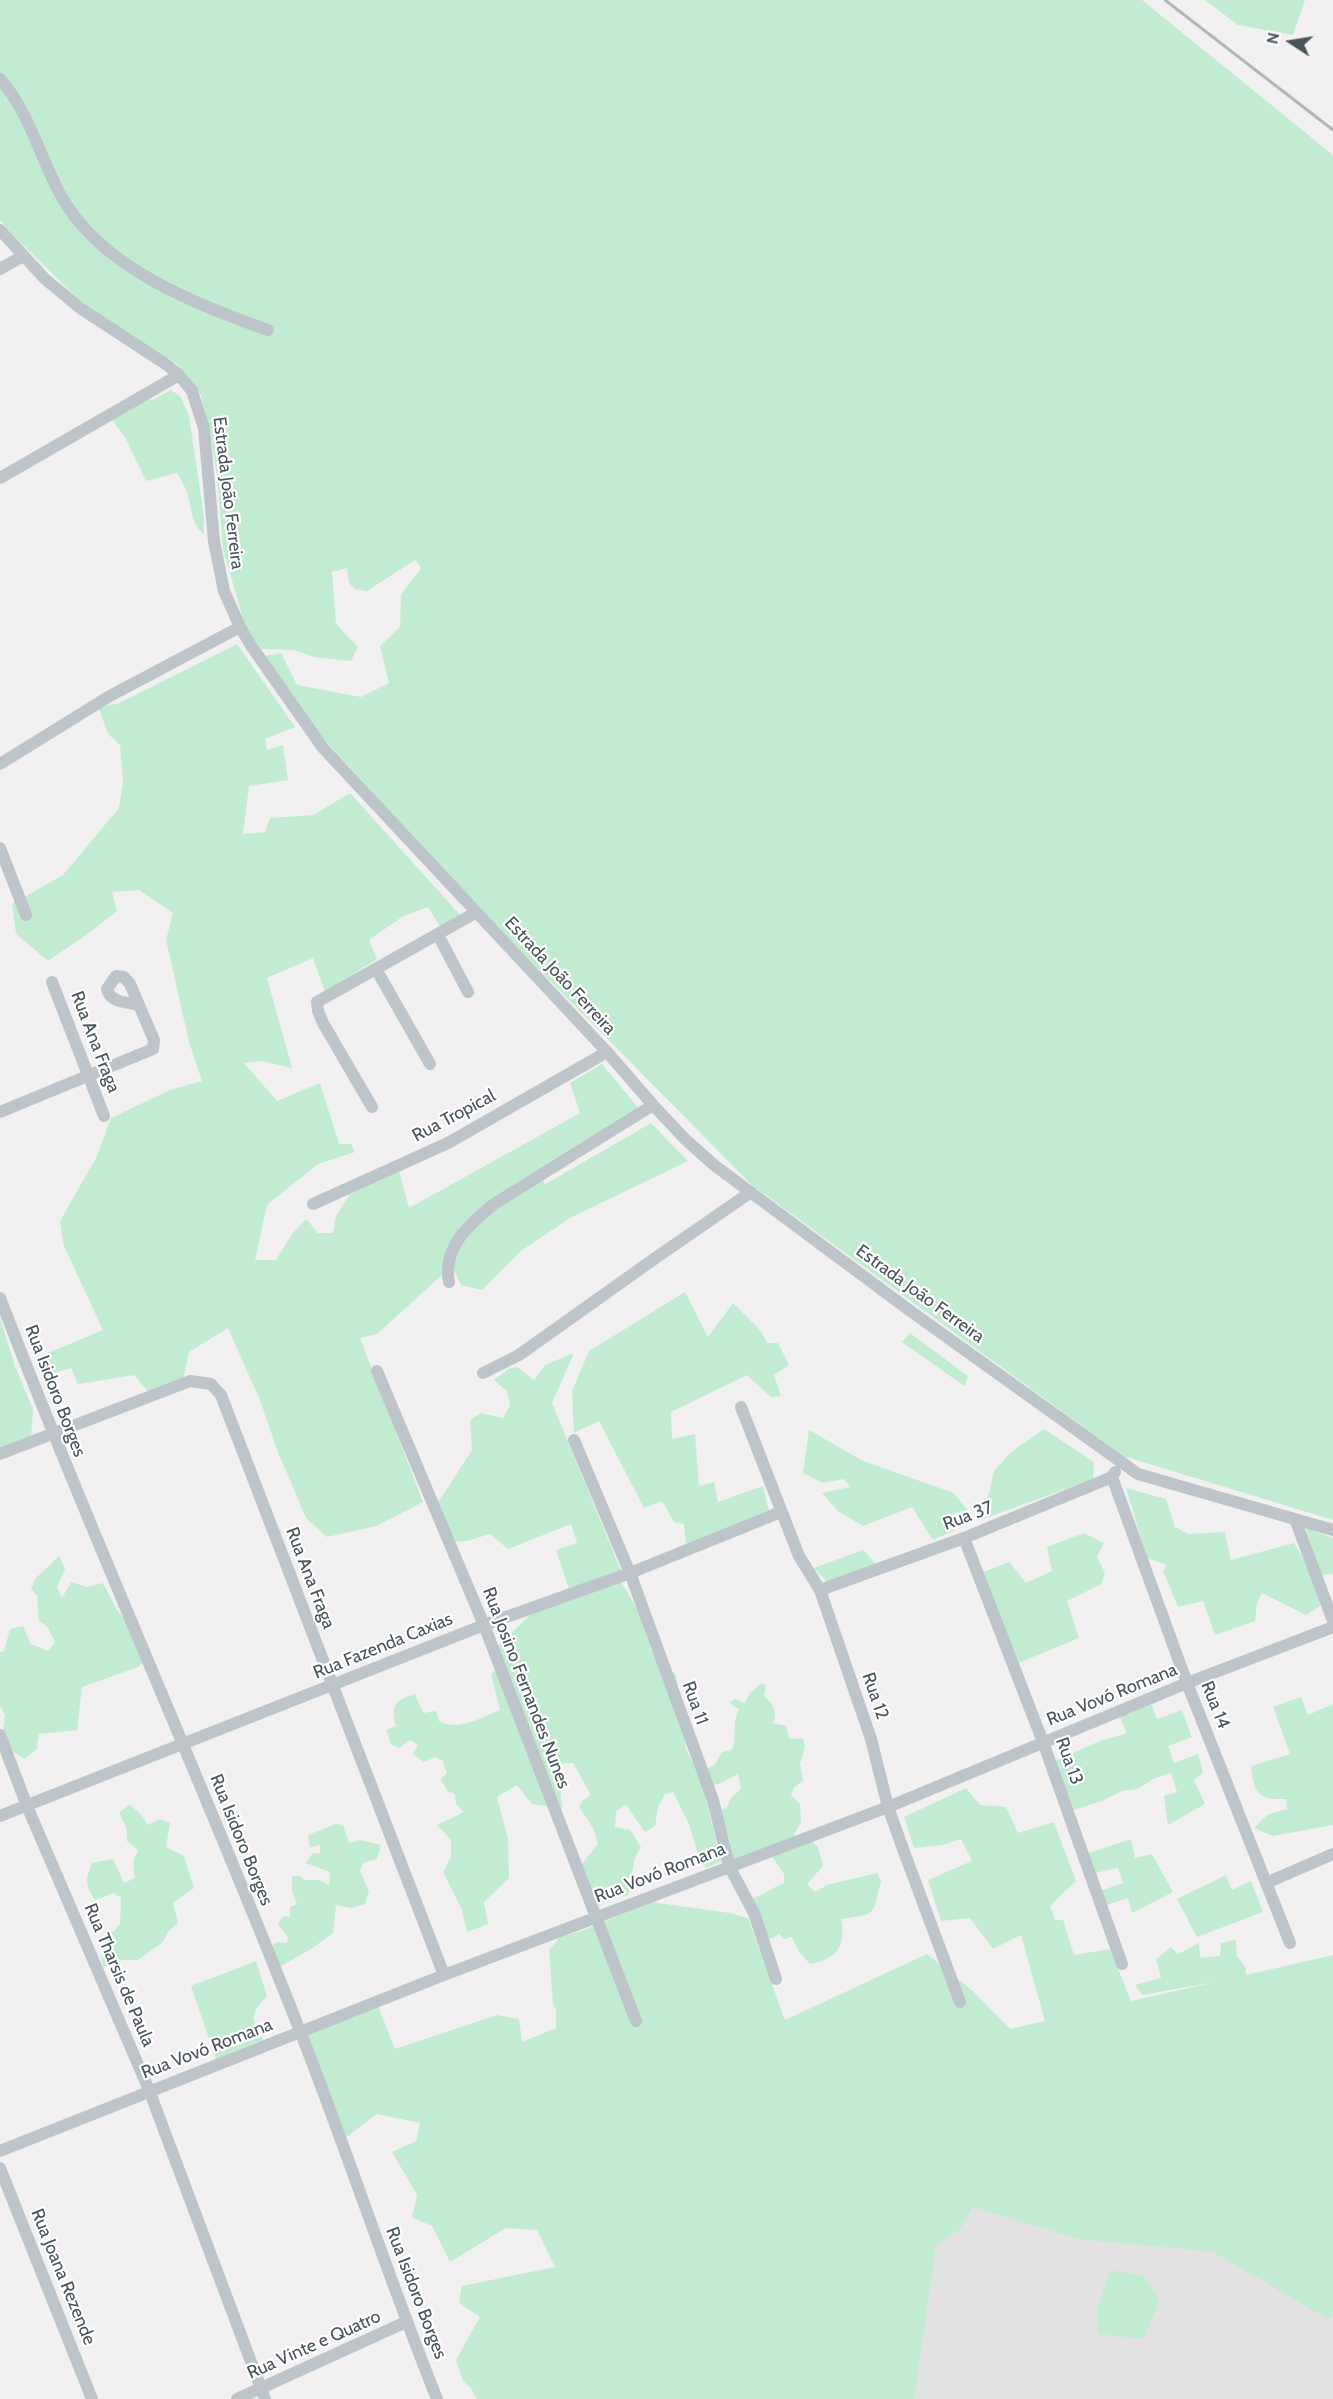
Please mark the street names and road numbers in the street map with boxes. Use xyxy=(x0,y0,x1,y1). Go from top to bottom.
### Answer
street label: Estrada João Ferreira xyxy=(208,416,248,570)
street label: Estrada João Ferreira xyxy=(500,913,620,1039)
street label: Rua Ana Fraga xyxy=(66,988,124,1096)
street label: Rua Tropical xyxy=(409,1085,499,1147)
street label: Estrada João Ferreira xyxy=(852,1240,988,1348)
street label: Rua Isidoro Borges xyxy=(20,1322,90,1460)
street label: Rua 37 xyxy=(940,1497,996,1535)
street label: Rua Ana Fraga xyxy=(281,1524,339,1632)
street label: Rua Josino Fernandes Nunes xyxy=(478,1584,574,1792)
street label: Rua Fazenda Caxias xyxy=(310,1608,456,1684)
street label: Rua Vovó Romana xyxy=(1044,1659,1180,1731)
street label: Rua 12 xyxy=(857,1670,893,1722)
street label: Rua 11 xyxy=(677,1678,713,1728)
street label: Rua 14 xyxy=(1196,1678,1234,1732)
street label: Rua 13 xyxy=(1051,1735,1087,1787)
street label: Rua Isidoro Borges xyxy=(205,1771,277,1909)
street label: Rua Vovó Romana xyxy=(591,1838,729,1908)
street label: Rua Tharsis de Paula xyxy=(79,1900,159,2050)
street label: Rua Vovó Romana xyxy=(138,2014,276,2084)
street label: Rua Joana Rezende xyxy=(26,2206,100,2348)
street label: Rua Isidoro Borges xyxy=(381,2224,451,2362)
street label: Rua Vinte e Quatro xyxy=(244,2306,384,2384)

